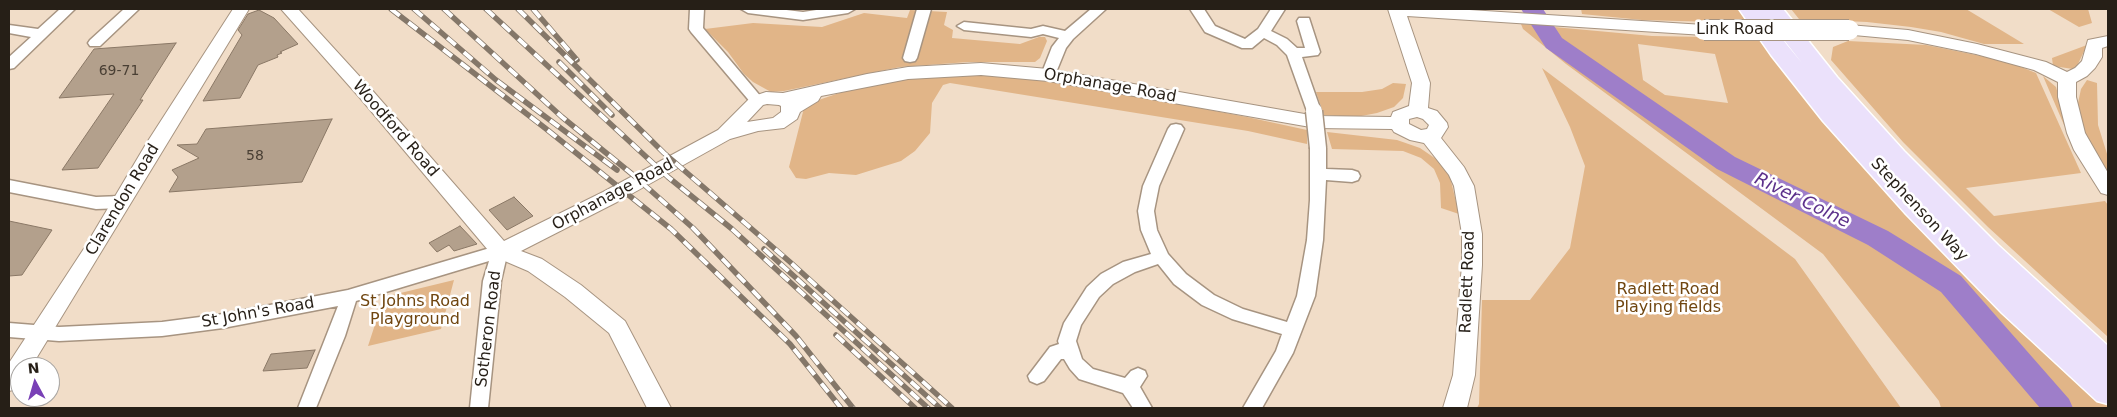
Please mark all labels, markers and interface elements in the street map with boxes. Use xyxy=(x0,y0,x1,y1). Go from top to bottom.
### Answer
street label: Link Road xyxy=(1696,20,1774,40)
house number: 69-71 xyxy=(99,63,139,79)
street label: Orphanage Road xyxy=(1042,65,1178,107)
street label: Woodford Road xyxy=(348,77,442,181)
street label: Clarendon Road xyxy=(82,141,164,259)
house number: 58 xyxy=(246,148,264,164)
street label: Stephenson Way xyxy=(1866,154,1972,266)
street label: Orphanage Road xyxy=(549,155,677,235)
water label: River Colne xyxy=(1751,169,1853,233)
street label: Radlett Road xyxy=(1457,230,1479,334)
street label: Sotheron Road xyxy=(472,269,506,389)
park label: Radlett Road Playing fields xyxy=(1615,280,1721,318)
park label: St Johns Road Playground xyxy=(360,292,470,330)
street label: St John's Road xyxy=(200,294,316,332)
north arrow xyxy=(10,357,60,407)
text: N xyxy=(27,360,40,377)

